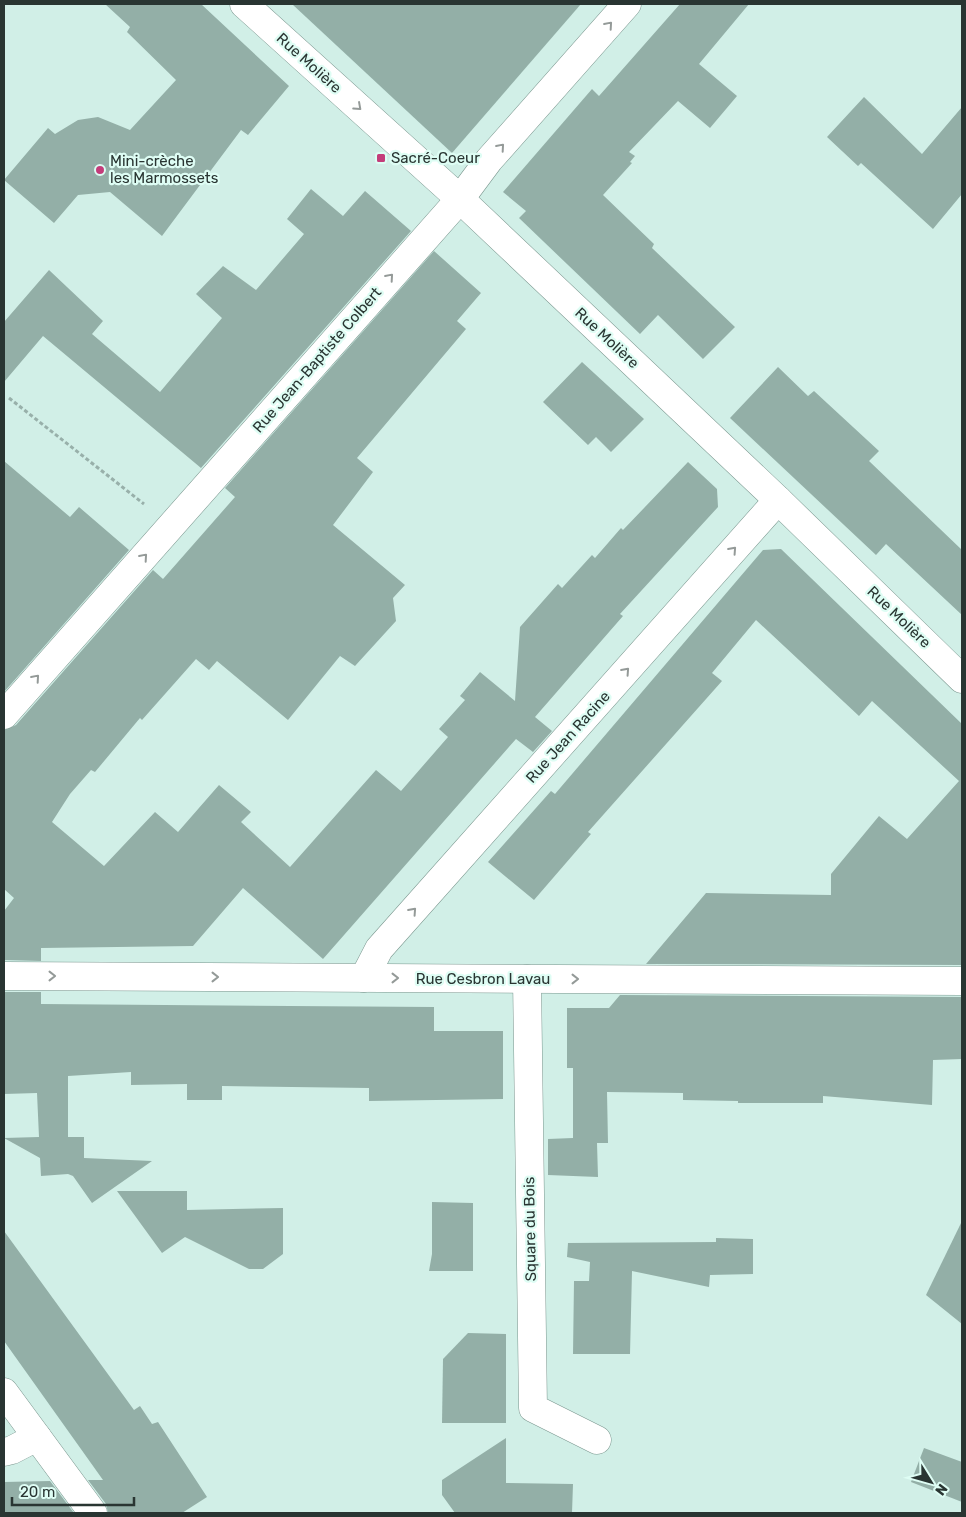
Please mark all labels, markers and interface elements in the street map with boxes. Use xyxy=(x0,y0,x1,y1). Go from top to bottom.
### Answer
one-way arrow xyxy=(603,21,612,30)
street label: Rue Molière xyxy=(273,29,345,97)
one-way arrow xyxy=(353,101,362,110)
one-way arrow xyxy=(495,143,504,152)
place label: Sacré-Coeur xyxy=(391,149,480,167)
place label: Mini-crèche les Marmossets xyxy=(110,152,219,187)
marker: Sacré-Coeur xyxy=(375,152,387,164)
marker: Mini-crèche les Marmossets xyxy=(94,164,106,176)
one-way arrow xyxy=(385,274,394,283)
street label: Rue Jean-Baptiste Colbert xyxy=(249,284,385,436)
street label: Rue Molière xyxy=(571,304,643,372)
one-way arrow xyxy=(727,546,736,555)
one-way arrow xyxy=(138,553,147,562)
street label: Rue Molière xyxy=(864,582,934,652)
one-way arrow xyxy=(620,668,629,677)
one-way arrow xyxy=(30,675,39,684)
street label: Rue Jean Racine xyxy=(522,687,614,787)
one-way arrow xyxy=(408,908,416,917)
street label: Rue Cesbron Lavau xyxy=(416,970,550,988)
one-way arrow xyxy=(49,971,57,981)
one-way arrow xyxy=(212,972,219,982)
one-way arrow xyxy=(392,973,399,983)
one-way arrow xyxy=(572,974,579,984)
street label: Square du Bois xyxy=(520,1176,540,1282)
north arrow xyxy=(906,1457,956,1507)
scale bar xyxy=(12,1474,135,1506)
text: N xyxy=(931,1480,951,1499)
text: 20 m xyxy=(20,1483,55,1501)

